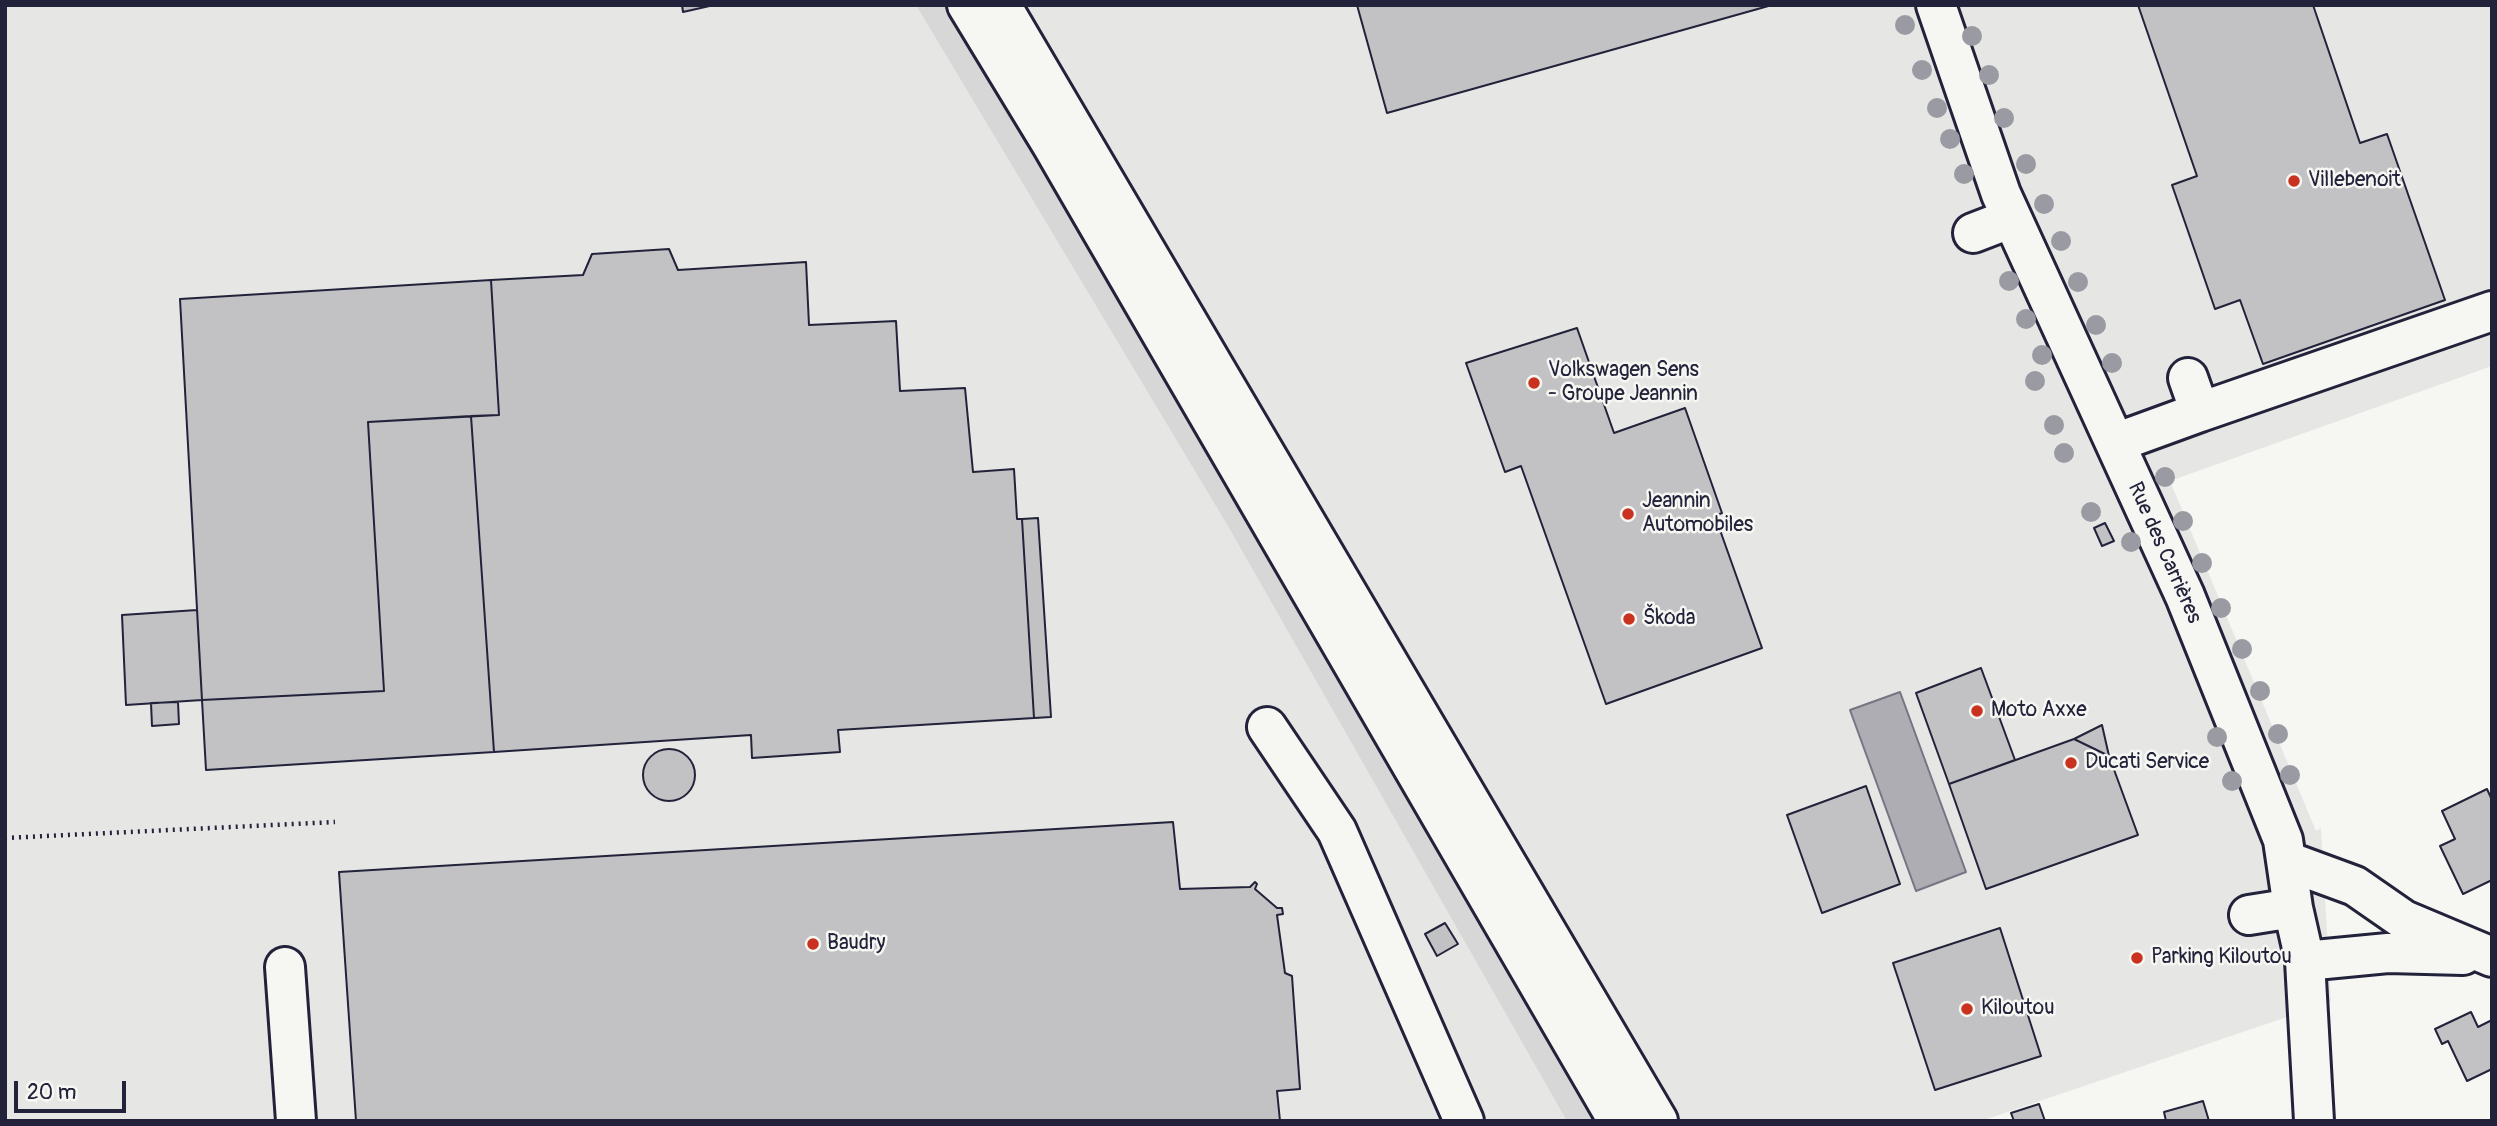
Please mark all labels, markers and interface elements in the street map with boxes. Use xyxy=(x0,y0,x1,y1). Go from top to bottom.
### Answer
place label: Villebenoit xyxy=(2308,168,2401,194)
marker: Villebenoit xyxy=(2286,173,2302,189)
place label: Volkswagen Sens - Groupe Jeannin xyxy=(1548,358,1699,408)
marker: Volkswagen Sens - Groupe Jeannin xyxy=(1526,375,1542,391)
street label: Rue des Carrières xyxy=(2122,478,2206,628)
place label: Jeannin Automobiles xyxy=(1642,489,1753,539)
marker: Jeannin Automobiles xyxy=(1620,506,1636,522)
place label: Škoda xyxy=(1643,606,1696,632)
marker: Škoda xyxy=(1621,611,1637,627)
place label: Moto Axxe xyxy=(1991,698,2087,724)
marker: Moto Axxe xyxy=(1969,703,1985,719)
place label: Ducati Service xyxy=(2085,750,2209,776)
marker: Ducati Service xyxy=(2063,755,2079,771)
place label: Baudry xyxy=(827,931,886,957)
marker: Baudry xyxy=(805,936,821,952)
place label: Parking Kiloutou xyxy=(2151,945,2292,971)
marker: Parking Kiloutou xyxy=(2129,950,2145,966)
place label: Kiloutou xyxy=(1981,996,2055,1022)
marker: Kiloutou xyxy=(1959,1001,1975,1017)
scale bar xyxy=(18,1066,130,1110)
text: 20 m xyxy=(27,1079,76,1106)

